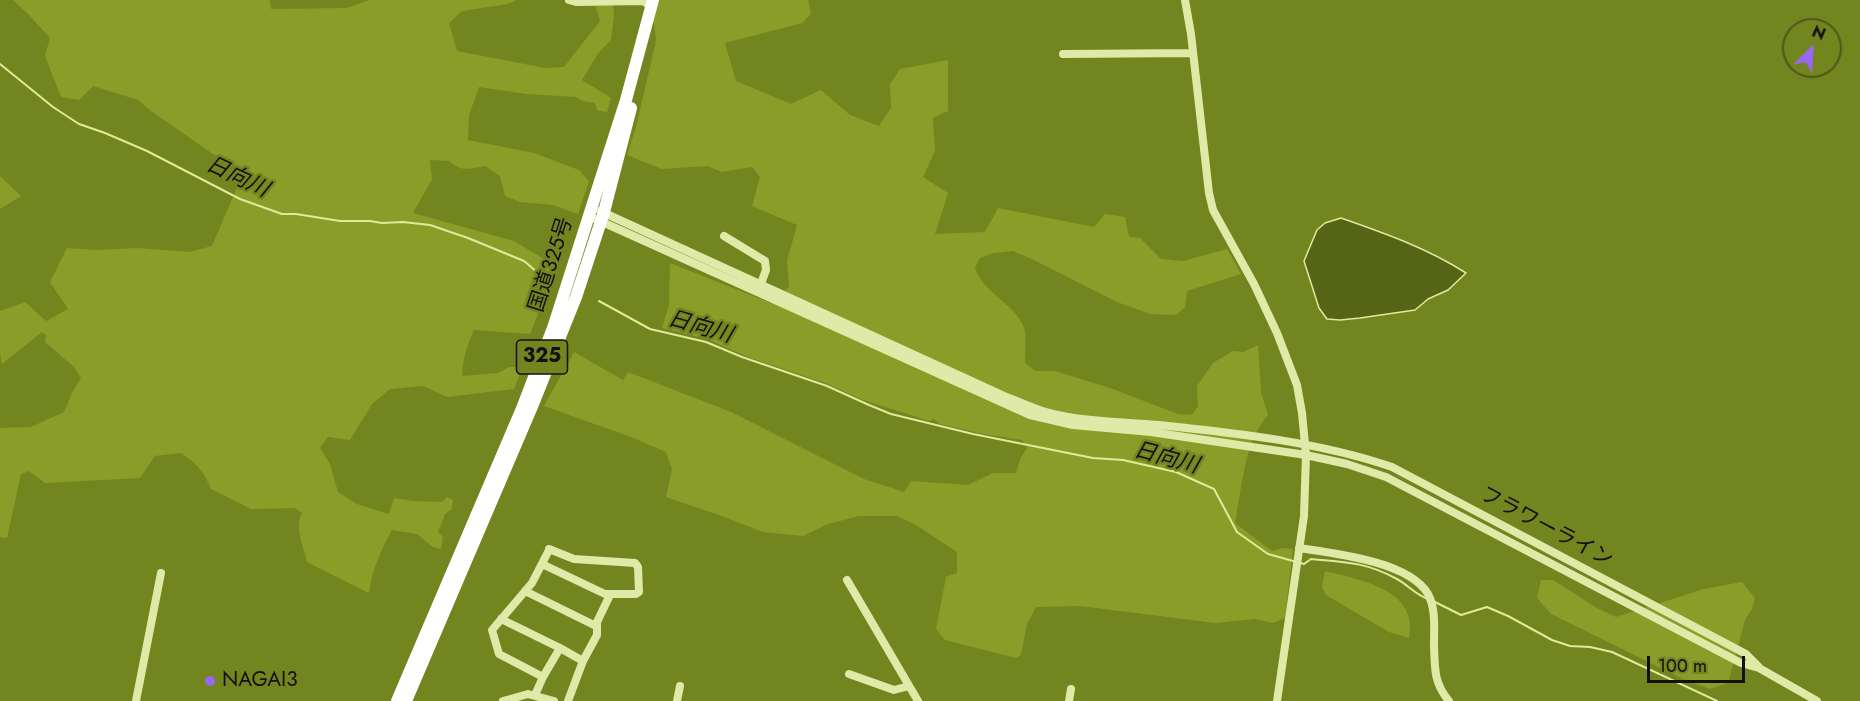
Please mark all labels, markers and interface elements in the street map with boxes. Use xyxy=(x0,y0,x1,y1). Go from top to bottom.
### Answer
north arrow xyxy=(1782,18,1842,78)
text: N xyxy=(1808,20,1829,46)
water label: 日向川 xyxy=(202,152,272,204)
street label: 国道325号 xyxy=(525,214,579,316)
water label: 日向川 xyxy=(665,306,735,350)
road number: 325 xyxy=(516,340,568,374)
water label: 日向川 xyxy=(1131,438,1201,480)
street label: フラワーライン xyxy=(1475,482,1617,574)
scale bar xyxy=(1650,644,1748,682)
text: 100 m xyxy=(1658,653,1707,679)
place label: NAGAI3 xyxy=(222,668,298,694)
marker: NAGAI3 xyxy=(203,674,217,688)

